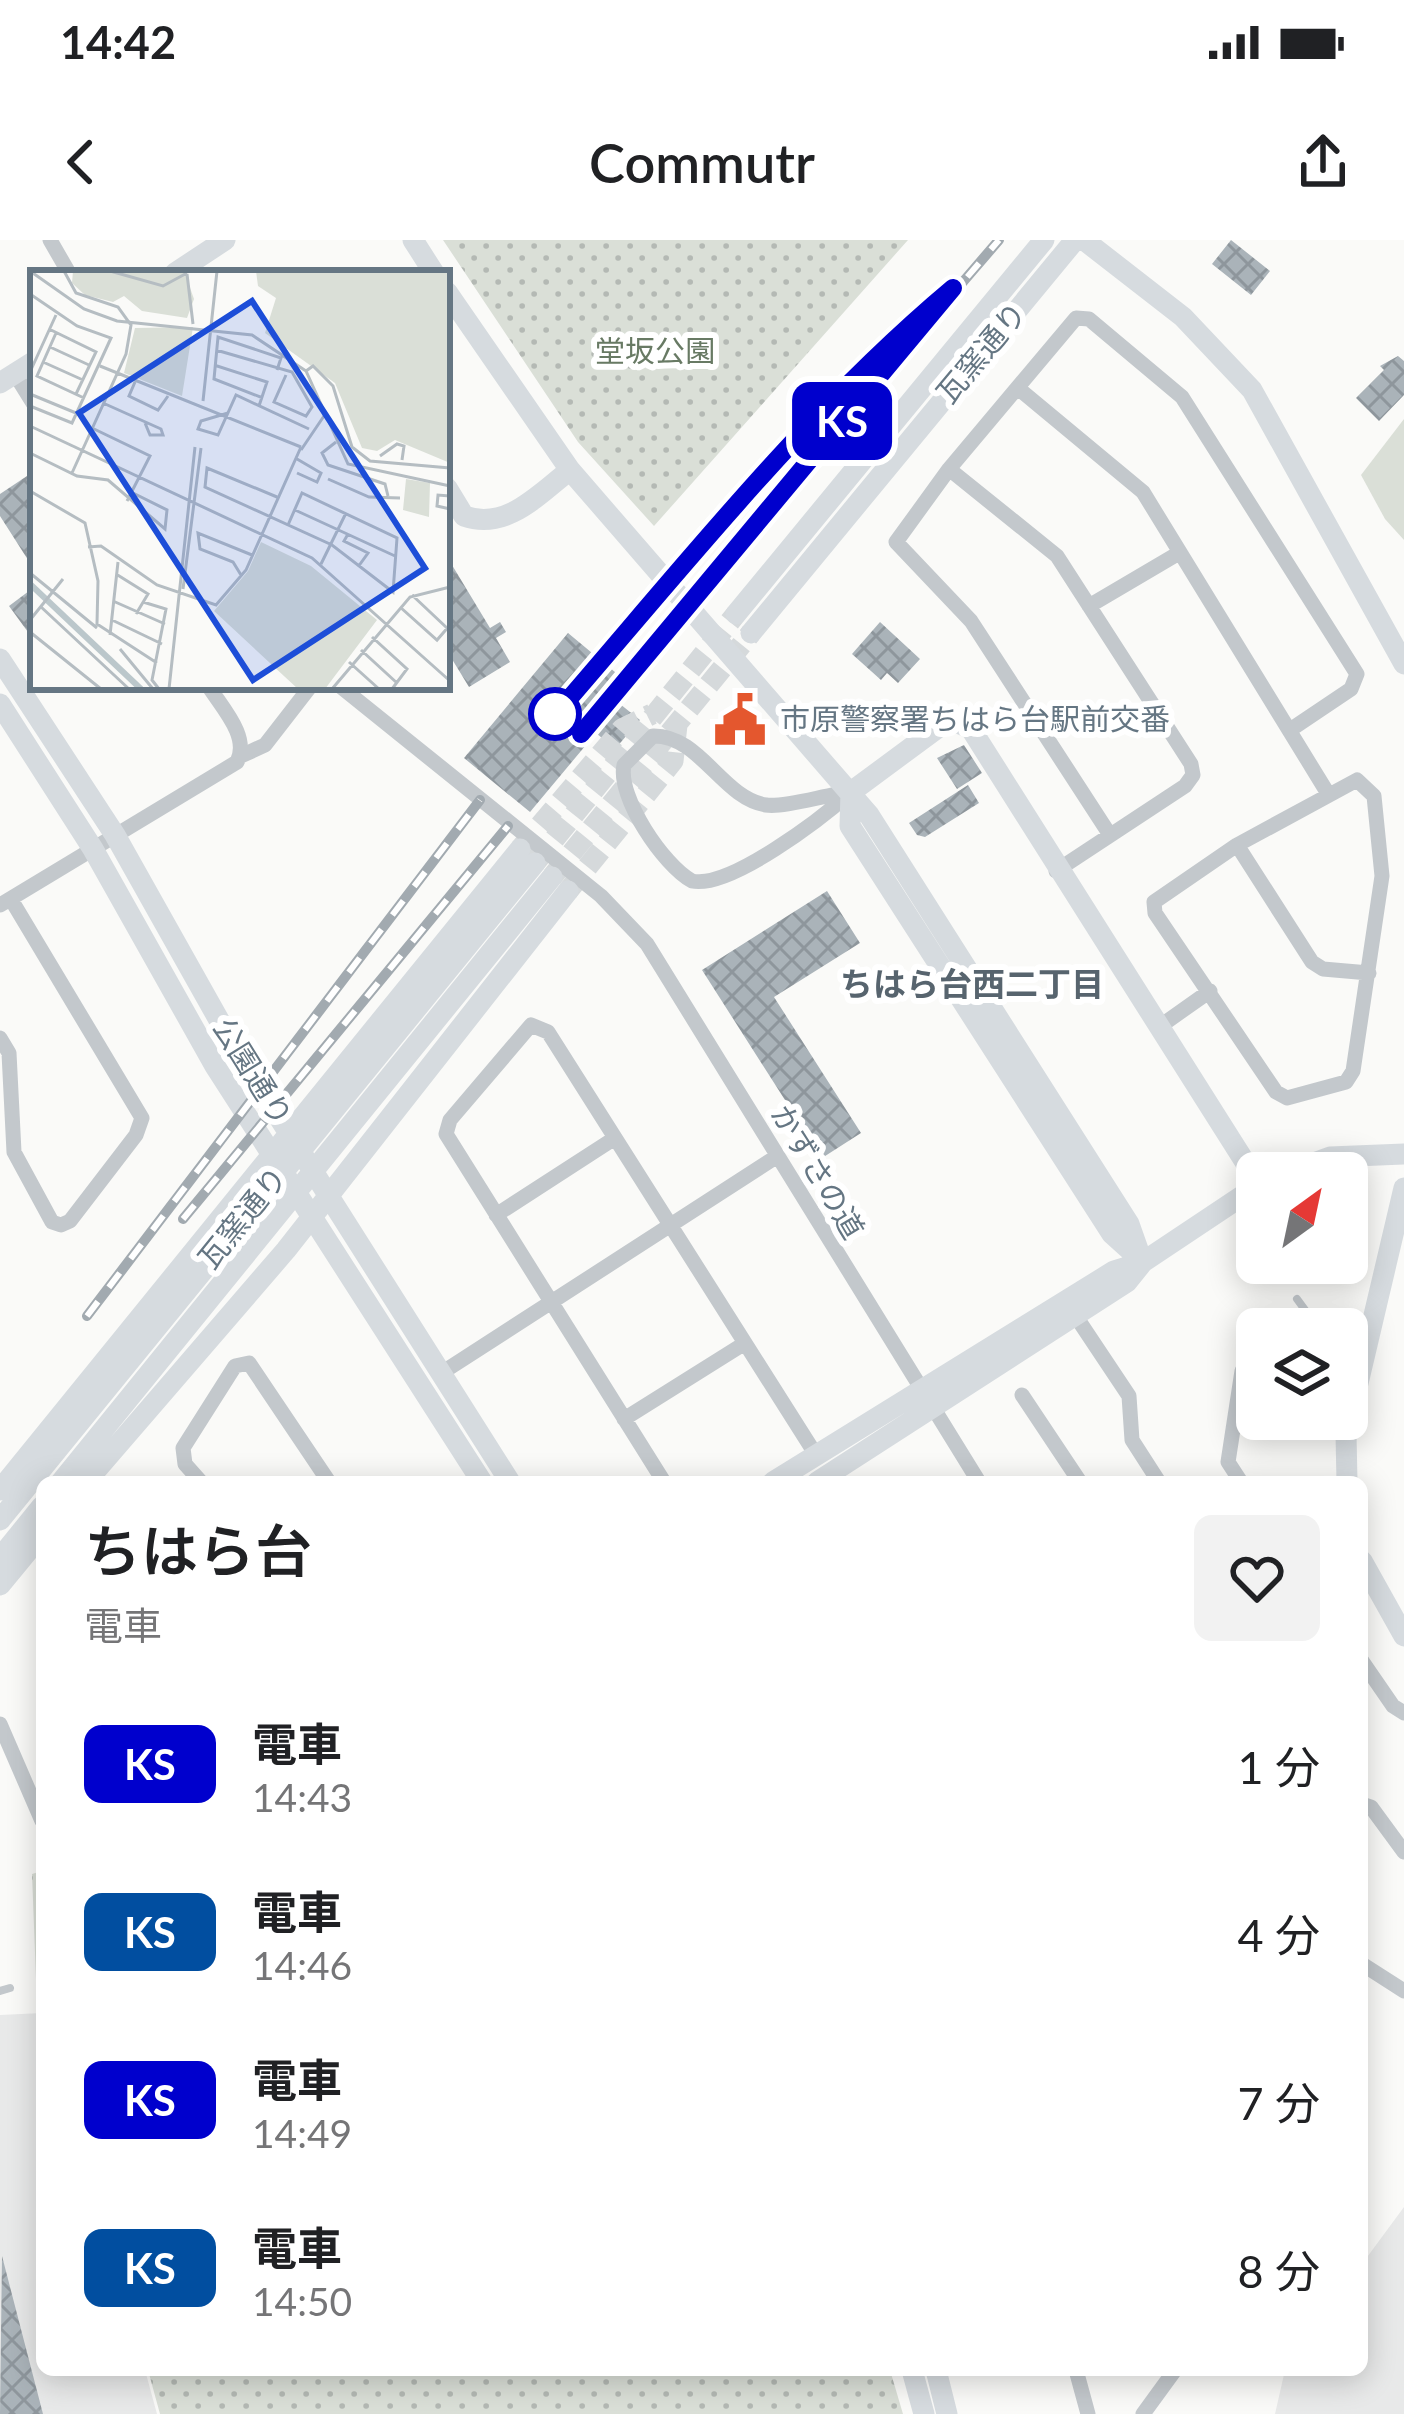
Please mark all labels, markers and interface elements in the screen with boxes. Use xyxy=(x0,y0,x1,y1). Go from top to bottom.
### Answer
text: 14:42 xyxy=(60,15,176,69)
icon: back xyxy=(48,129,114,195)
icon: share xyxy=(1290,129,1356,195)
text: Commutr xyxy=(589,130,815,195)
inset map xyxy=(30,270,450,690)
street label: 瓦窯通り xyxy=(928,294,1033,409)
park label: 堂坂公園 xyxy=(595,332,715,368)
line badge: KS xyxy=(788,382,896,460)
text: KS xyxy=(816,396,868,446)
unlabelled marker xyxy=(530,689,580,739)
public building icon: 市原警察署ちはら台駅前交番 xyxy=(711,691,769,749)
place label: 市原警察署ちはら台駅前交番 xyxy=(780,700,1170,736)
district label: ちはら台西二丁目 xyxy=(840,963,1104,1003)
street label: 公園通り xyxy=(207,1011,301,1131)
street label: かずさの道 xyxy=(765,1097,873,1245)
north arrow xyxy=(1236,1152,1368,1284)
map controls xyxy=(1236,1152,1368,1440)
street label: 瓦窯通り xyxy=(190,1159,293,1275)
button: layers xyxy=(1236,1308,1368,1440)
button: heart xyxy=(1194,1515,1320,1641)
text: ちはら台 xyxy=(84,1516,312,1584)
text: 電車 xyxy=(84,1602,162,1648)
text: 電車 xyxy=(252,1717,342,1771)
text: KS xyxy=(124,1739,176,1789)
text: 1 分 xyxy=(1237,1740,1320,1794)
text: 14:43 xyxy=(252,1774,352,1820)
text: 電車 xyxy=(252,1885,342,1939)
text: KS xyxy=(124,1907,176,1957)
text: 4 分 xyxy=(1237,1908,1320,1962)
text: 14:46 xyxy=(252,1942,352,1988)
text: 電車 xyxy=(252,2053,342,2107)
text: KS xyxy=(124,2075,176,2125)
text: 7 分 xyxy=(1237,2076,1320,2130)
text: 14:49 xyxy=(252,2110,352,2156)
text: 電車 xyxy=(252,2221,342,2275)
text: KS xyxy=(124,2243,176,2293)
text: 8 分 xyxy=(1237,2244,1320,2298)
text: 14:50 xyxy=(252,2278,352,2324)

